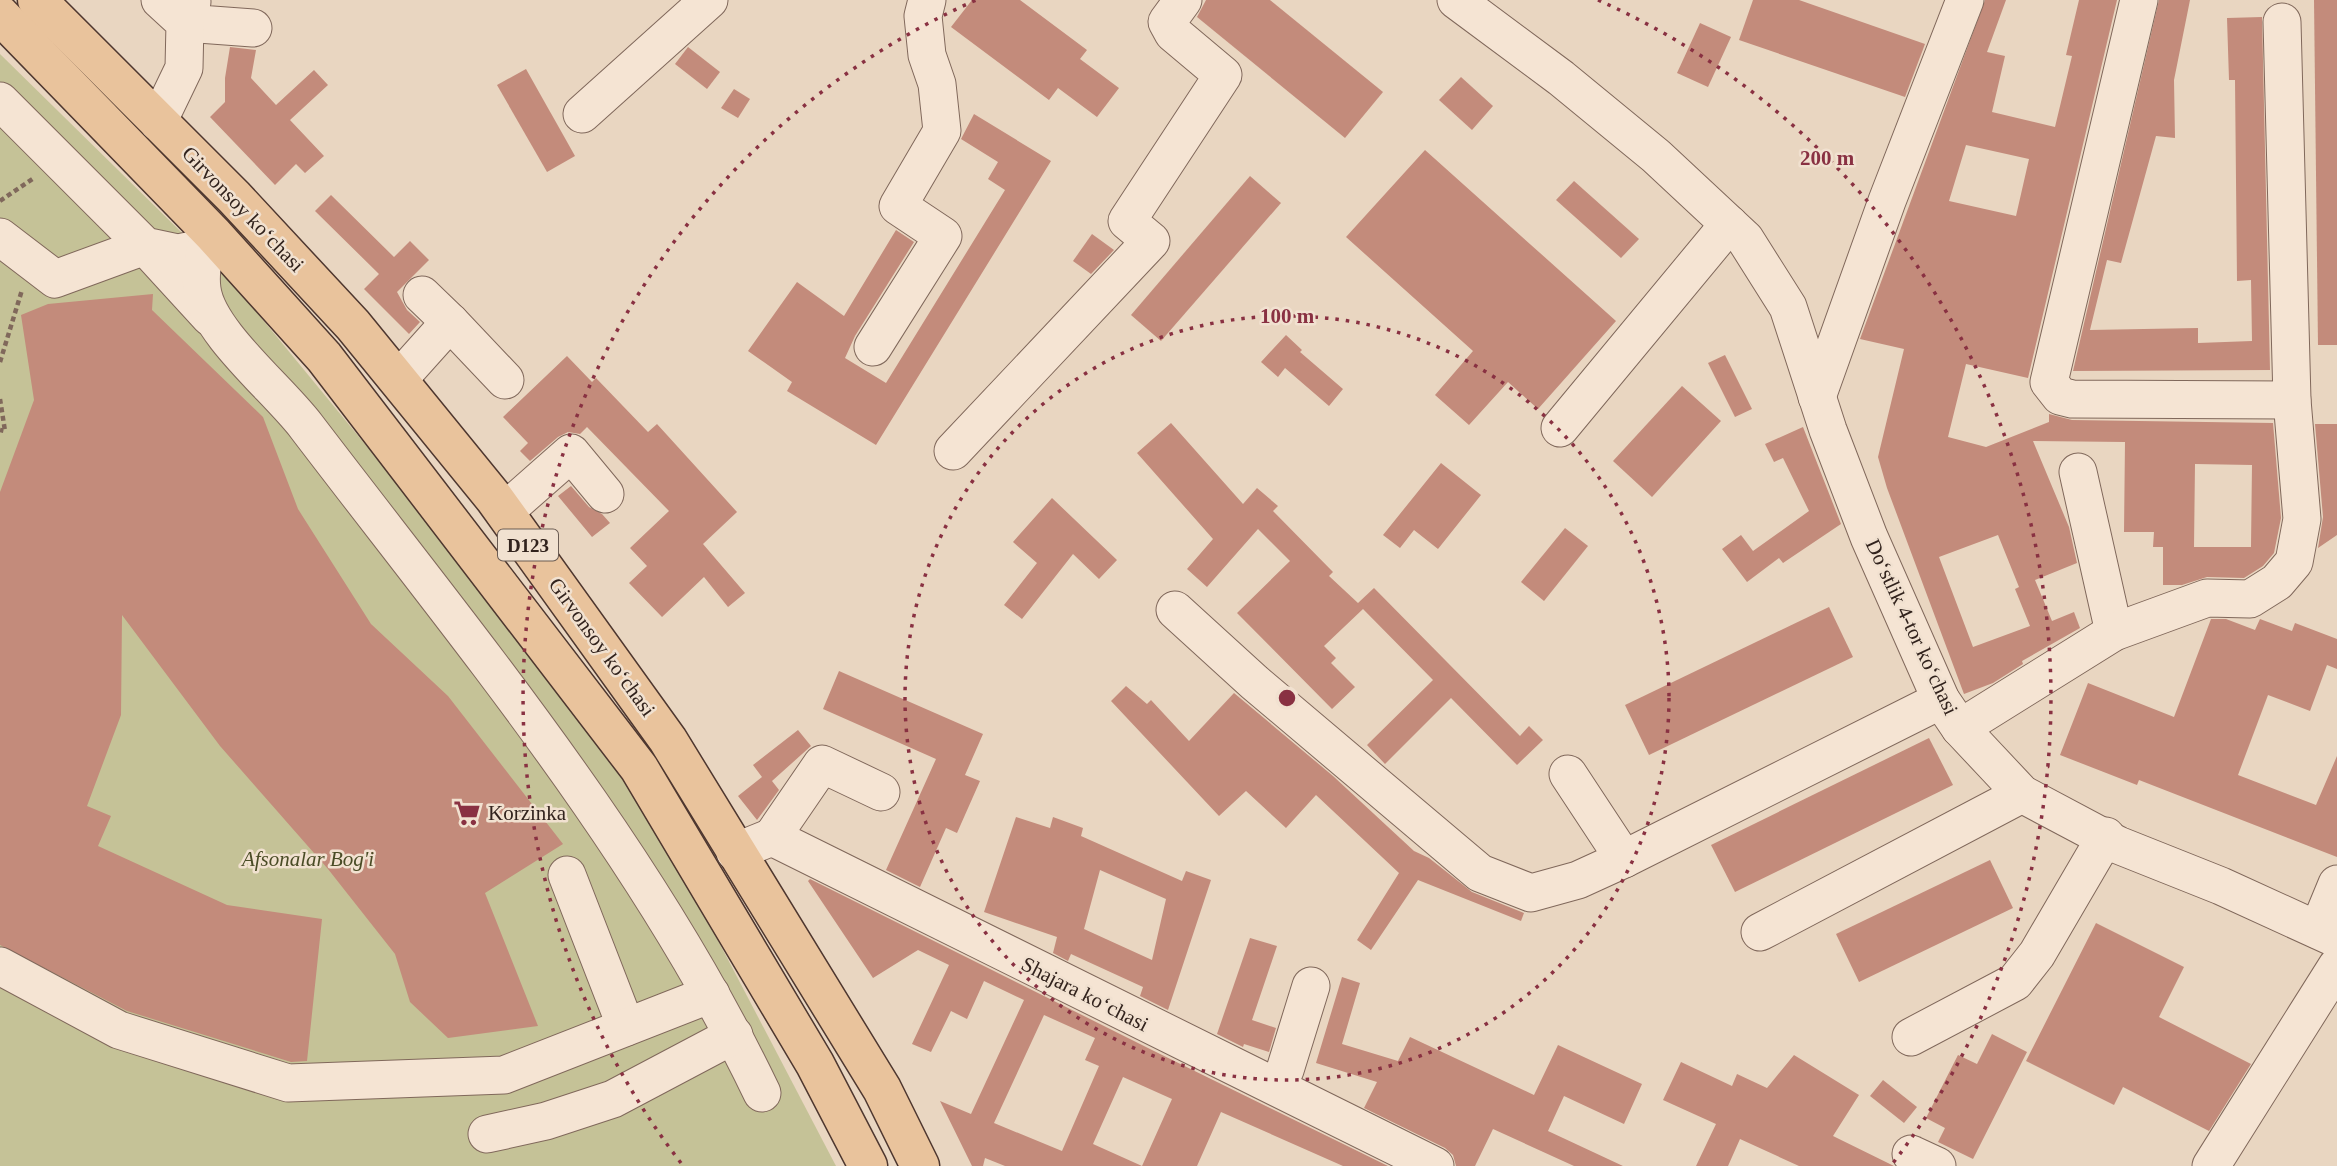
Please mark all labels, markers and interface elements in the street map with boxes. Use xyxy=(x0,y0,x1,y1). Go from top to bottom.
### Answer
street label: Girvonsoy koʻchasi xyxy=(177,141,309,277)
text: 200 m xyxy=(1800,146,1855,170)
text: 100 m xyxy=(1260,304,1315,328)
road number: D123 xyxy=(498,530,558,560)
street label: Doʻstlik 4-tor koʻchasi xyxy=(1861,535,1963,719)
street label: Girvonsoy koʻchasi xyxy=(544,573,660,721)
centre of rings xyxy=(1275,686,1299,710)
supermarket icon: Korzinka xyxy=(452,798,482,828)
place label: Korzinka xyxy=(488,801,567,825)
park label: Afsonalar Bog'i xyxy=(240,847,374,871)
street label: Shajara koʻchasi xyxy=(1017,952,1153,1036)

